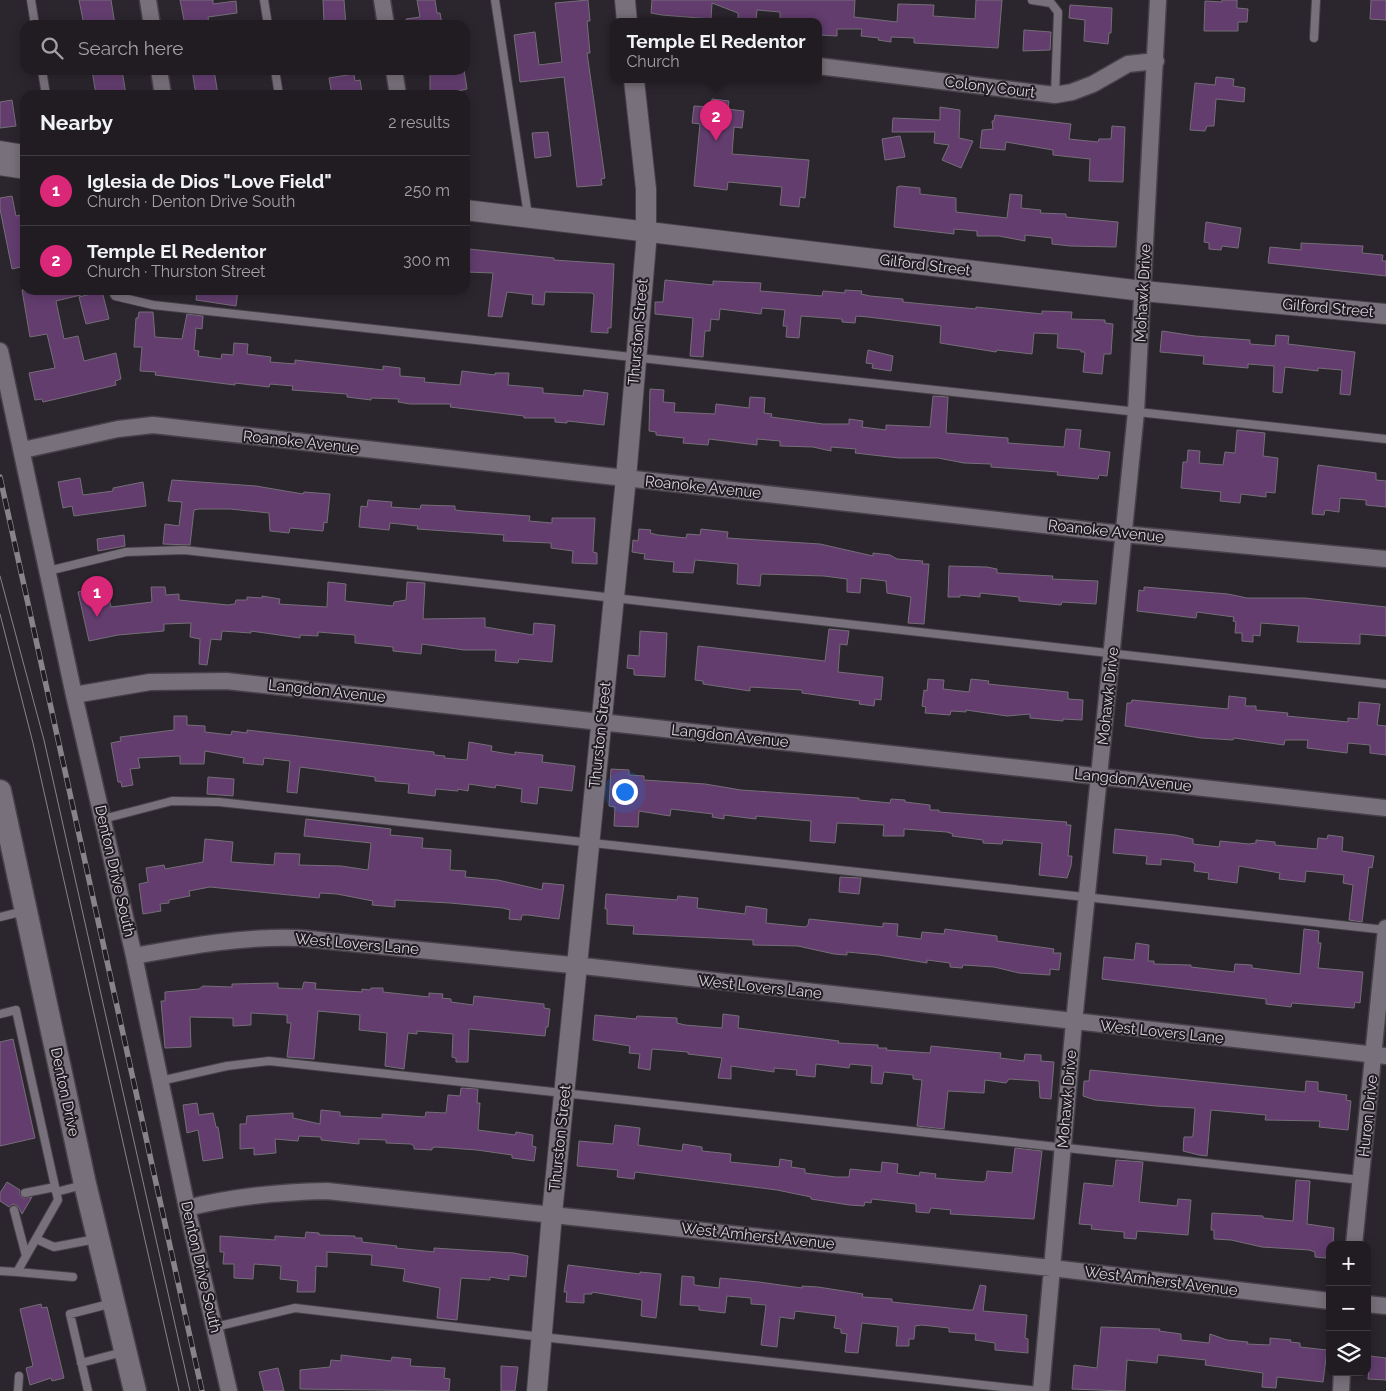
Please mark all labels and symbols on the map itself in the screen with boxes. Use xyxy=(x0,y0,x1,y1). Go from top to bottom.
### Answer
street label: Colony Court xyxy=(944,73,1036,101)
pin: 2 xyxy=(700,100,732,141)
street label: Mohawk Drive xyxy=(1131,243,1155,343)
street label: Gilford Street xyxy=(878,250,972,280)
street label: Thurston Street xyxy=(624,278,652,386)
street label: Gilford Street xyxy=(1282,295,1374,321)
street label: Roanoke Avenue xyxy=(242,427,360,457)
street label: Roanoke Avenue xyxy=(644,472,762,502)
street label: Roanoke Avenue xyxy=(1047,516,1165,546)
pin: 1 xyxy=(81,576,113,617)
street label: Mohawk Drive xyxy=(1094,646,1122,746)
street label: Langdon Avenue xyxy=(267,676,387,706)
street label: Thurston Street xyxy=(585,681,615,789)
street label: Langdon Avenue xyxy=(670,721,790,751)
street label: Langdon Avenue xyxy=(1073,765,1193,795)
your location xyxy=(612,779,638,805)
street label: Denton Drive South xyxy=(91,803,139,939)
street label: West Lovers Lane xyxy=(294,930,420,958)
street label: West Lovers Lane xyxy=(697,972,823,1002)
street label: West Lovers Lane xyxy=(1099,1017,1225,1047)
street label: Denton Drive xyxy=(47,1046,83,1138)
street label: Mohawk Drive xyxy=(1054,1049,1080,1149)
street label: Huron Drive xyxy=(1355,1074,1381,1158)
street label: Thurston Street xyxy=(545,1084,575,1192)
street label: Denton Drive South xyxy=(177,1199,225,1335)
street label: West Amherst Avenue xyxy=(680,1219,836,1253)
street label: West Amherst Avenue xyxy=(1083,1263,1239,1299)

